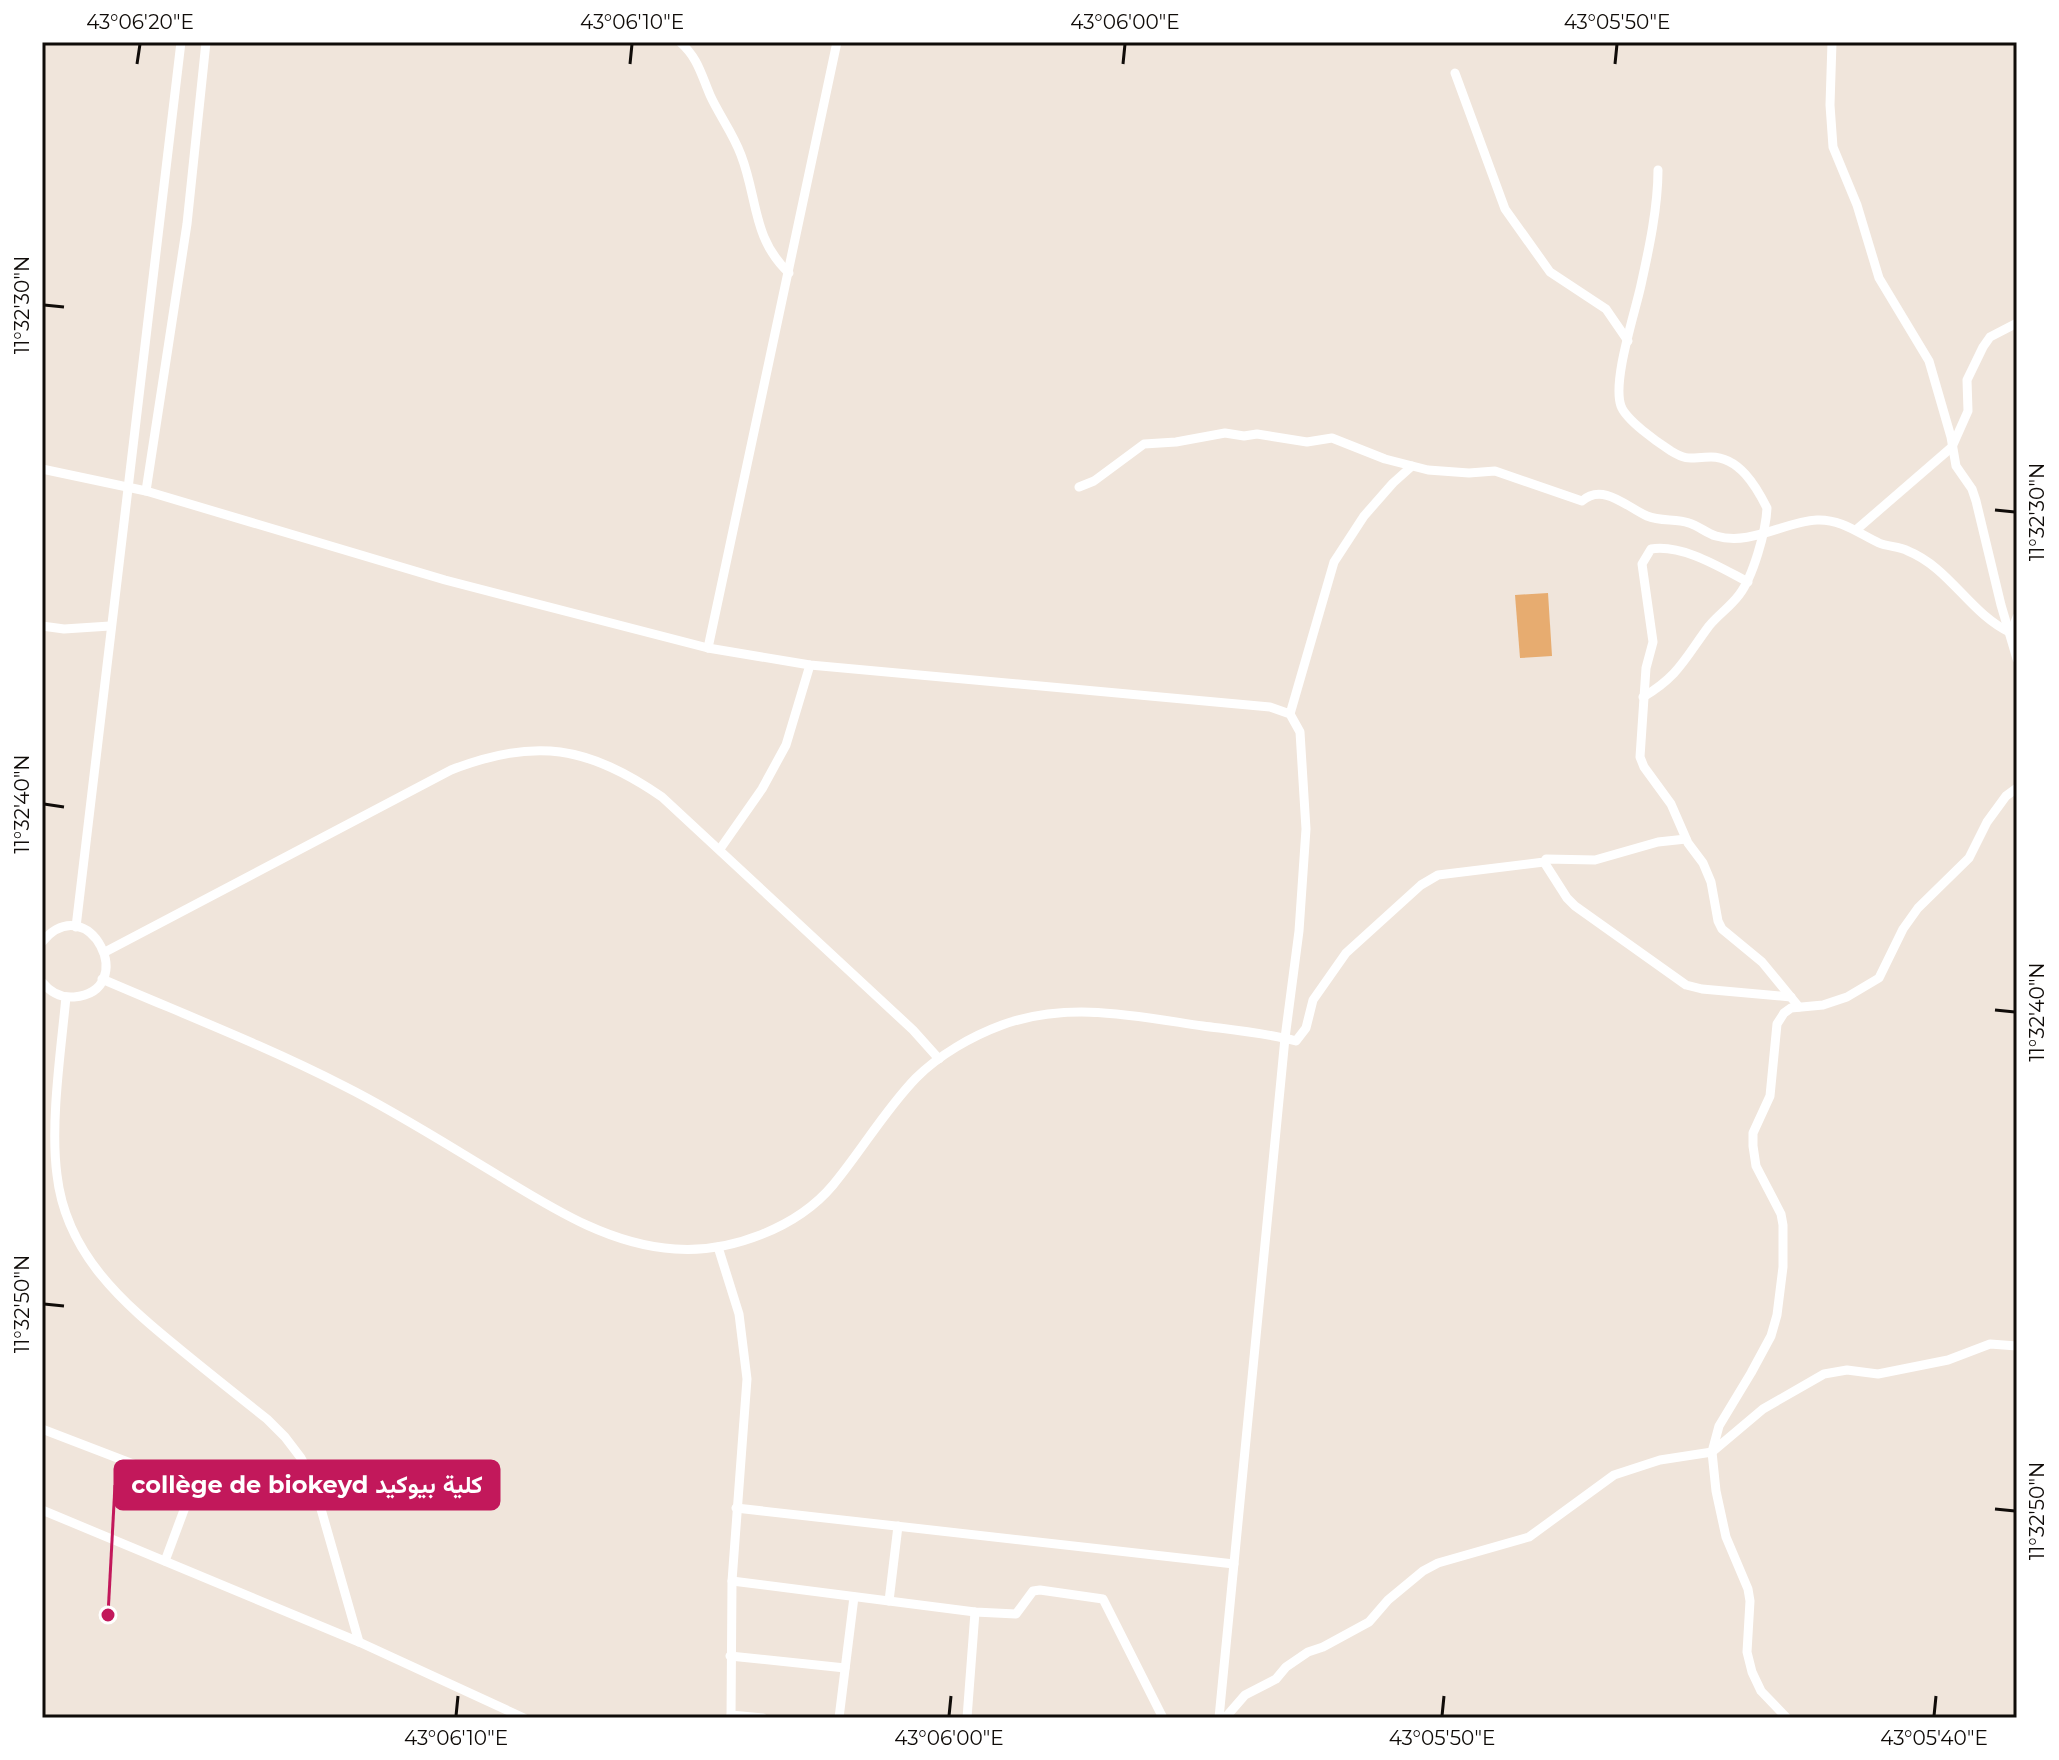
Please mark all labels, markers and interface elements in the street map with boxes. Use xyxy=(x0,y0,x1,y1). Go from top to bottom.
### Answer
text: 43°06'20"E xyxy=(86,10,194,34)
text: 43°06'10"E xyxy=(580,10,684,34)
text: 43°06'00"E xyxy=(1070,10,1180,34)
text: 43°05'50"E xyxy=(1564,10,1670,34)
text: 11°32'30"N xyxy=(10,256,34,354)
text: 11°32'30"N xyxy=(2025,463,2049,561)
text: 11°32'40"N xyxy=(10,754,34,854)
text: 11°32'40"N xyxy=(2025,962,2049,1062)
text: 11°32'50"N xyxy=(10,1255,34,1353)
callout: collège de biokeyd كلية بيوكيد xyxy=(115,1461,499,1509)
text: 11°32'50"N xyxy=(2025,1462,2049,1560)
text: collège de biokeyd كلية بيوكيد xyxy=(131,1470,483,1500)
text: 43°06'10"E xyxy=(404,1726,508,1750)
text: 43°06'00"E xyxy=(894,1726,1004,1750)
text: 43°05'50"E xyxy=(1389,1726,1495,1750)
text: 43°05'40"E xyxy=(1880,1726,1988,1750)

